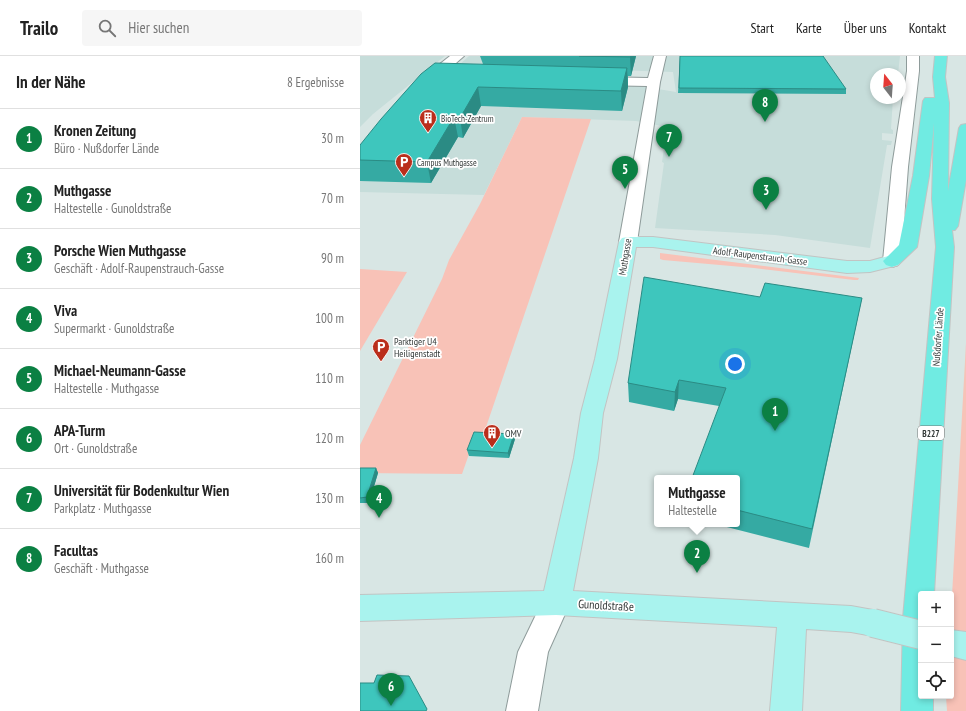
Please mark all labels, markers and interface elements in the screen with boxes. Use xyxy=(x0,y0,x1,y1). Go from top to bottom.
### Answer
search box xyxy=(82,10,362,46)
text: Trailo xyxy=(20,16,58,40)
icon: search xyxy=(96,17,118,39)
text: Hier suchen xyxy=(128,18,189,37)
text: Start xyxy=(750,19,774,37)
text: Karte xyxy=(796,19,822,37)
text: Über uns xyxy=(844,19,887,37)
text: Kontakt xyxy=(909,19,946,37)
north arrow xyxy=(870,68,906,104)
text: In der Nähe xyxy=(16,71,86,93)
text: 8 Ergebnisse xyxy=(287,74,344,91)
pin: 8 xyxy=(752,89,778,122)
building icon: BioTech-Zentrum xyxy=(418,108,438,133)
place label: BioTech-Zentrum xyxy=(441,113,494,124)
text: Kronen Zeitung xyxy=(54,121,136,140)
pin: 7 xyxy=(656,124,682,157)
text: 1 xyxy=(26,130,32,147)
text: 30 m xyxy=(321,130,344,147)
text: Büro · Nußdorfer Lände xyxy=(54,140,159,157)
parking icon: Campus Muthgasse xyxy=(394,152,414,177)
pin: 5 xyxy=(612,156,638,189)
place label: Campus Muthgasse xyxy=(417,157,477,168)
pin: 3 xyxy=(753,177,779,210)
text: Muthgasse xyxy=(54,181,112,200)
text: 2 xyxy=(26,190,32,207)
text: 70 m xyxy=(321,190,344,207)
text: Haltestelle · Gunoldstraße xyxy=(54,200,171,217)
street label: Muthgasse xyxy=(616,238,634,276)
text: Porsche Wien Muthgasse xyxy=(54,241,186,260)
street label: Adolf-Raupenstrauch-Gasse xyxy=(712,244,808,268)
text: 3 xyxy=(26,250,32,267)
text: 90 m xyxy=(321,250,344,267)
text: Geschäft · Adolf-Raupenstrauch-Gasse xyxy=(54,260,224,277)
text: Viva xyxy=(54,301,77,320)
street label: Nußdorfer Lände xyxy=(929,307,947,367)
text: 4 xyxy=(26,310,32,327)
text: 100 m xyxy=(315,310,344,327)
text: Supermarkt · Gunoldstraße xyxy=(54,320,174,337)
place label: Parktiger U4 Heiligenstadt xyxy=(394,335,440,360)
parking icon: Parktiger U4 Heiligenstadt xyxy=(371,337,391,362)
your location xyxy=(725,354,745,374)
text: Michael-Neumann-Gasse xyxy=(54,361,186,380)
text: 5 xyxy=(26,370,32,387)
text: 110 m xyxy=(315,370,344,387)
text: Haltestelle · Muthgasse xyxy=(54,380,159,397)
pin: 1 xyxy=(762,398,788,431)
text: APA-Turm xyxy=(54,421,105,440)
building icon: OMV xyxy=(482,423,502,448)
road number: B227 xyxy=(918,426,944,440)
place label: OMV xyxy=(505,427,522,440)
text: 6 xyxy=(26,430,32,447)
text: 120 m xyxy=(315,430,344,447)
text: Ort · Gunoldstraße xyxy=(54,440,137,457)
popup xyxy=(654,475,740,527)
text: Universität für Bodenkultur Wien xyxy=(54,481,229,500)
text: Muthgasse xyxy=(668,483,726,502)
pin: 4 xyxy=(366,485,392,518)
text: 7 xyxy=(26,490,32,507)
text: 130 m xyxy=(315,490,344,507)
text: Parkplatz · Muthgasse xyxy=(54,500,152,517)
text: Haltestelle xyxy=(668,502,717,519)
pin: 2 xyxy=(684,540,710,573)
text: Facultas xyxy=(54,541,98,560)
text: 8 xyxy=(26,550,32,567)
text: 160 m xyxy=(315,550,344,567)
text: Geschäft · Muthgasse xyxy=(54,560,149,577)
map controls xyxy=(918,591,954,699)
button: + xyxy=(918,591,954,627)
street label: Gunoldstraße xyxy=(578,596,634,614)
button: − xyxy=(918,627,954,663)
button: locate xyxy=(918,663,954,699)
pin: 6 xyxy=(378,673,404,706)

